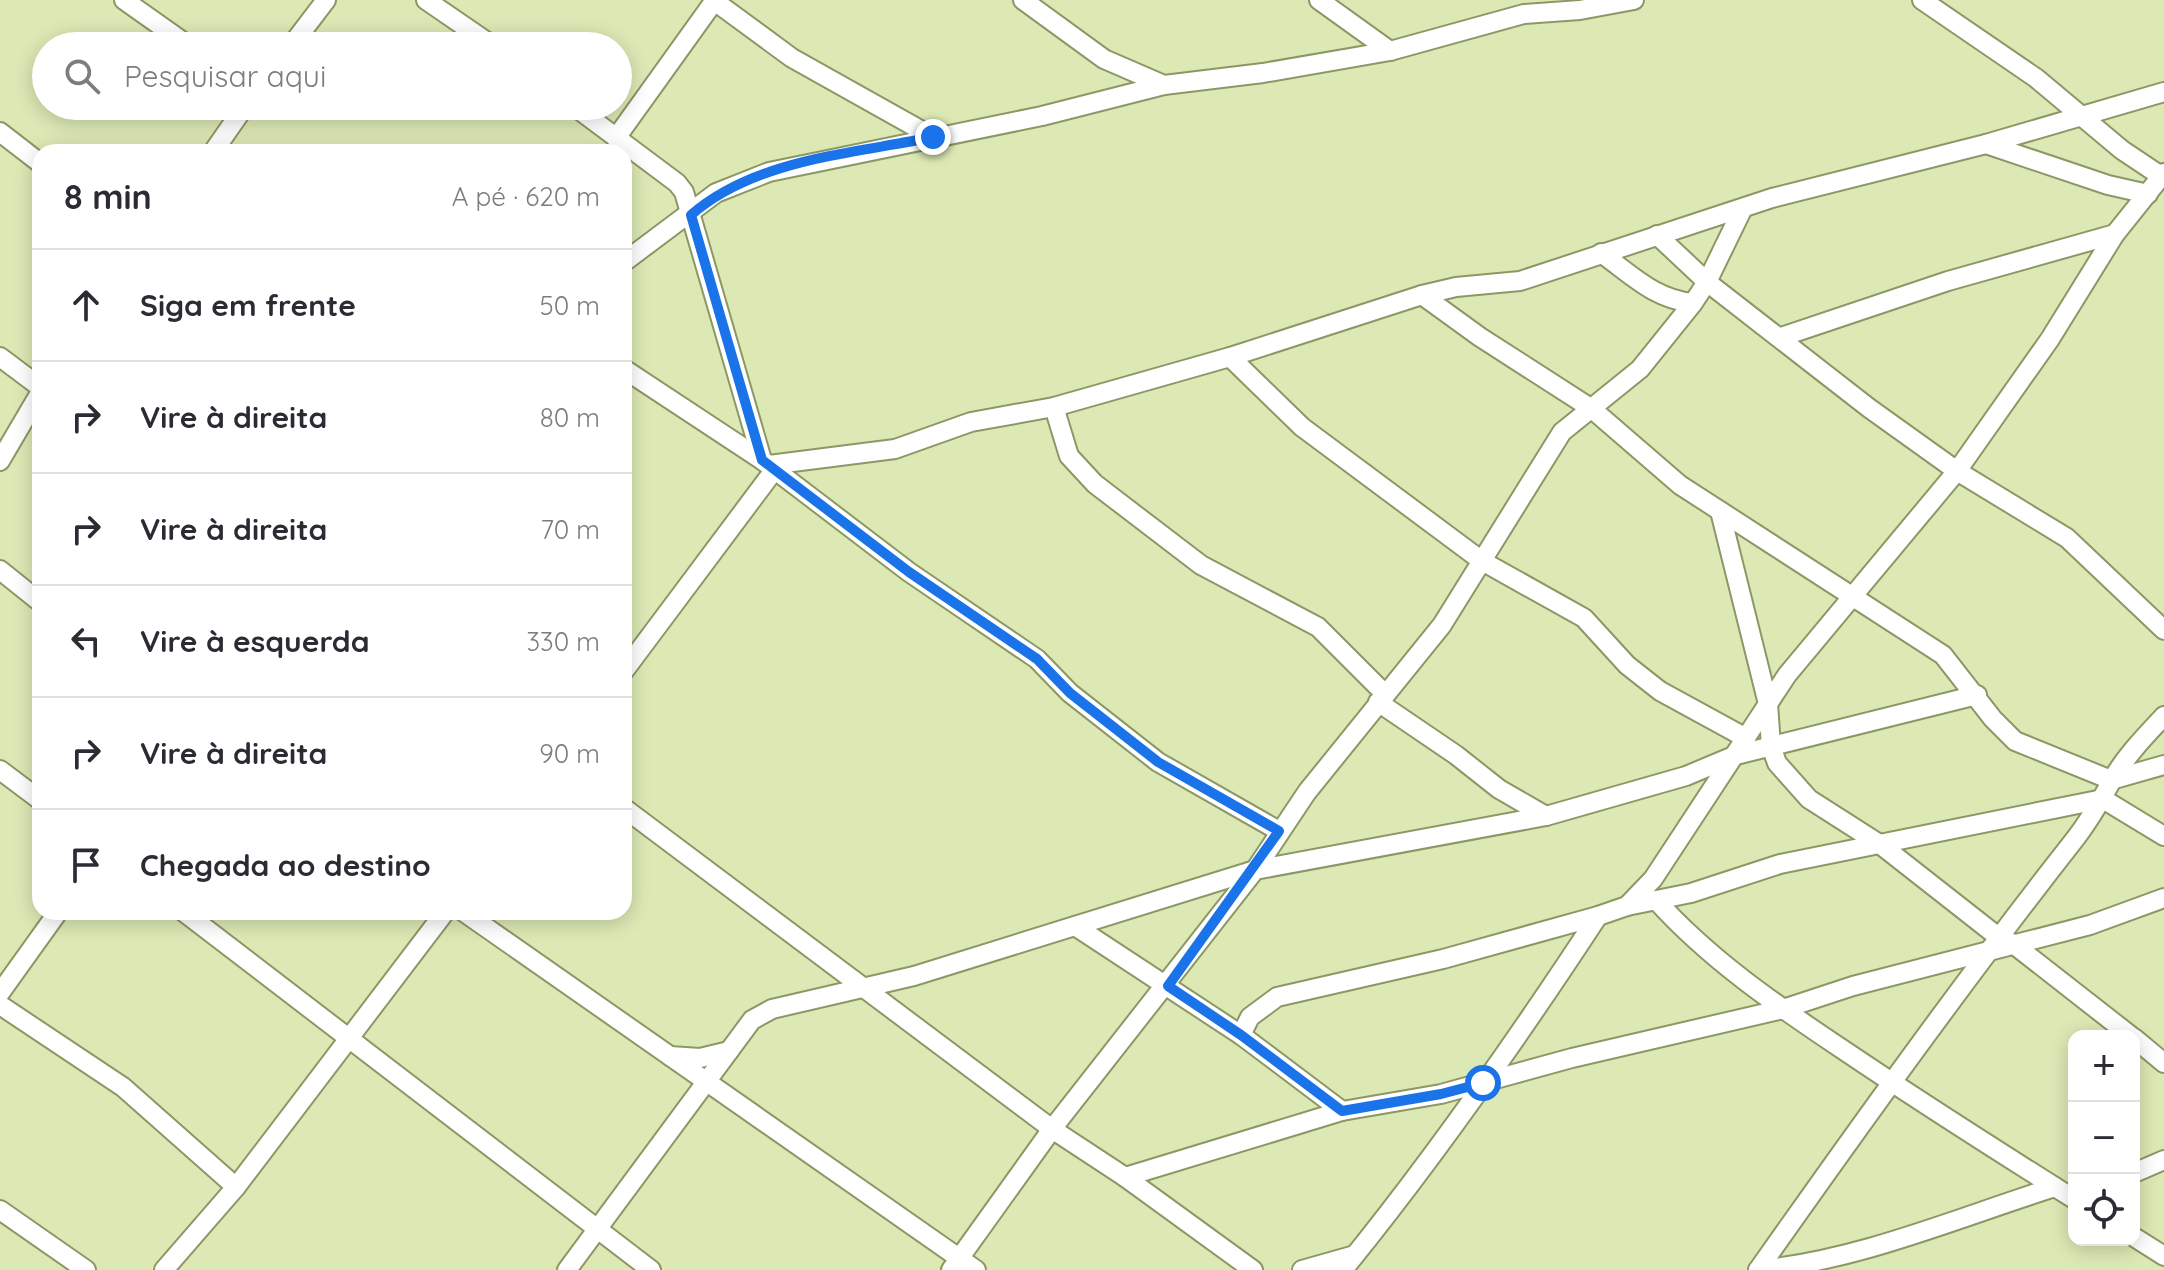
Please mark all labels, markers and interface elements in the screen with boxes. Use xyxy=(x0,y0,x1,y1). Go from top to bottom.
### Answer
search box xyxy=(32,32,632,120)
icon: search xyxy=(60,54,104,98)
text: Pesquisar aqui xyxy=(124,57,326,95)
route end xyxy=(915,119,951,155)
text: 8 min xyxy=(64,175,152,218)
text: A pé · 620 m xyxy=(452,180,600,213)
icon: ahead xyxy=(64,283,108,327)
text: Siga em frente xyxy=(140,286,356,324)
text: 50 m xyxy=(540,289,600,322)
icon: right xyxy=(64,395,108,439)
text: Vire à direita xyxy=(140,398,327,436)
text: 80 m xyxy=(540,401,600,434)
icon: right xyxy=(64,507,108,551)
text: Vire à direita xyxy=(140,510,327,548)
text: 70 m xyxy=(540,513,600,546)
icon: left xyxy=(64,619,108,663)
text: Vire à esquerda xyxy=(140,622,369,660)
text: 330 m xyxy=(526,625,600,658)
icon: right xyxy=(64,731,108,775)
text: Vire à direita xyxy=(140,734,327,772)
text: 90 m xyxy=(539,737,600,770)
icon: arrive xyxy=(64,843,108,887)
text: Chegada ao destino xyxy=(140,846,431,884)
map controls xyxy=(2068,1030,2140,1246)
button: + xyxy=(2068,1030,2140,1102)
route start xyxy=(1465,1065,1501,1101)
button: − xyxy=(2068,1102,2140,1174)
button: locate xyxy=(2068,1174,2140,1246)

